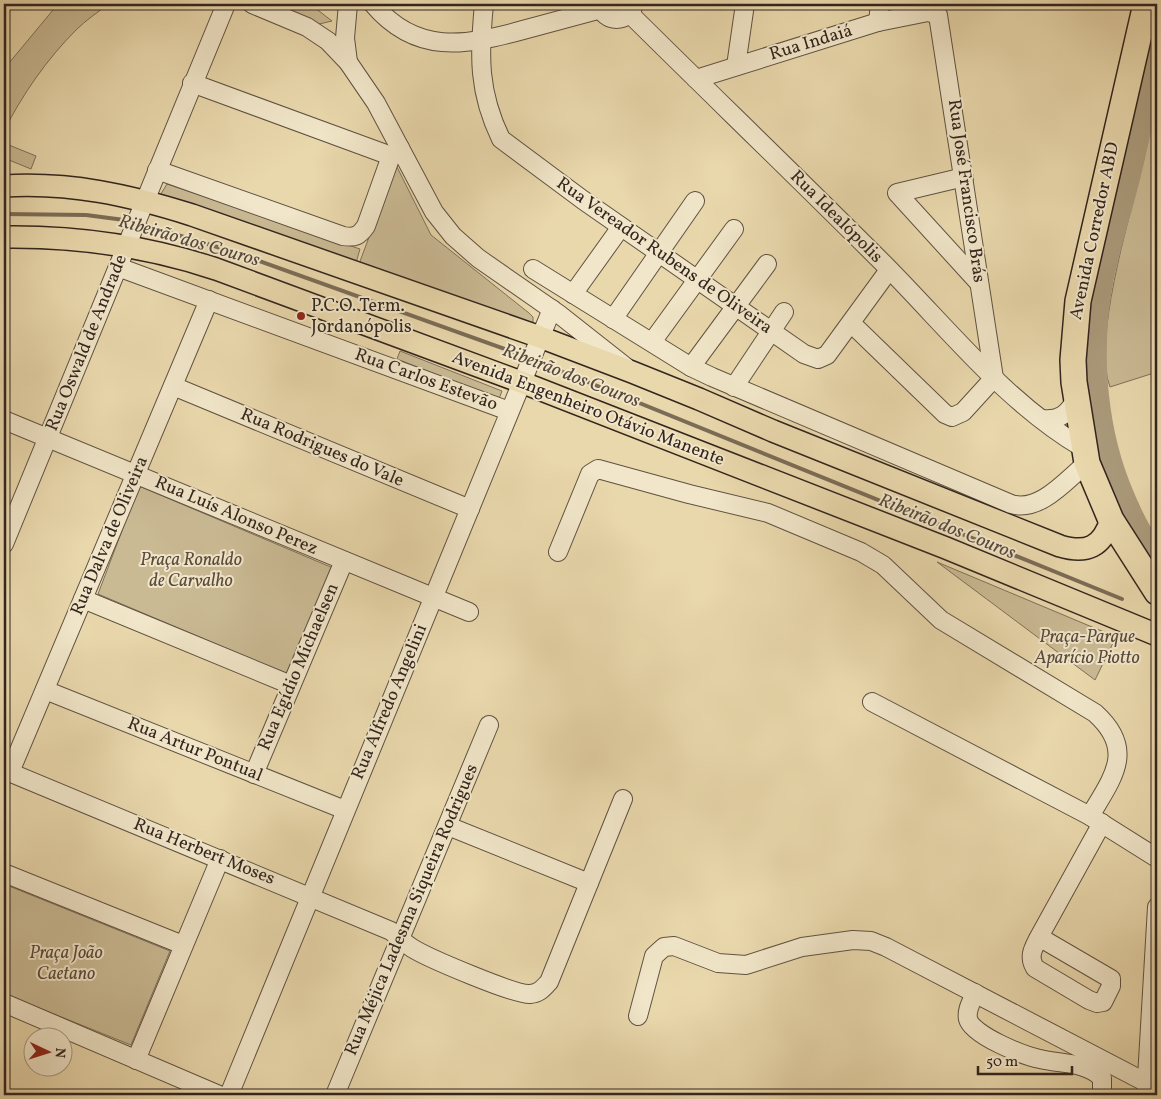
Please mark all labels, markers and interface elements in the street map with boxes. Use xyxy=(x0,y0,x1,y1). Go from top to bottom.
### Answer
street label: Rua Indaiá xyxy=(766,19,856,67)
street label: Rua José Francisco Brás xyxy=(941,98,991,284)
street label: Avenida Corredor ABD xyxy=(1064,140,1126,322)
street label: Rua Idealópolis xyxy=(784,165,888,269)
street label: Rua Vereador Rubens de Oliveira xyxy=(551,172,777,340)
water label: Ribeirão dos Couros xyxy=(115,208,263,274)
street label: Rua Oswald de Andrade xyxy=(40,251,134,435)
place label: P.C.O. Term. Jordanópolis xyxy=(311,294,412,340)
marker: P.C.O. Term. Jordanópolis xyxy=(295,310,307,322)
water label: Ribeirão dos Couros xyxy=(498,338,644,414)
street label: Rua Carlos Estevão xyxy=(351,342,501,418)
street label: Avenida Engenheiro Otávio Manente xyxy=(448,345,728,473)
street label: Rua Rodrigues do Vale xyxy=(236,402,408,494)
street label: Rua Dalva de Oliveira xyxy=(65,453,155,619)
street label: Rua Luís Alonso Perez xyxy=(151,470,321,562)
water label: Ribeirão dos Couros xyxy=(875,488,1019,566)
park label: Praça Ronaldo de Carvalho xyxy=(140,548,242,594)
street label: Rua Egídio Michaelsen xyxy=(252,579,346,755)
street label: Rua Alfredo Angelini xyxy=(346,620,434,784)
park label: Praça-Parque Aparício Piotto xyxy=(1033,625,1140,671)
street label: Rua Artur Pontual xyxy=(124,711,266,789)
street label: Rua Méjica Ladesma Siqueira Rodrigues xyxy=(339,760,485,1060)
street label: Rua Herbert Moses xyxy=(130,812,278,892)
park label: Praça João Caetano xyxy=(29,941,103,987)
north arrow xyxy=(22,1026,72,1076)
scale bar xyxy=(978,1044,1072,1076)
text: N xyxy=(50,1047,69,1059)
text: 50 m xyxy=(986,1052,1018,1073)

